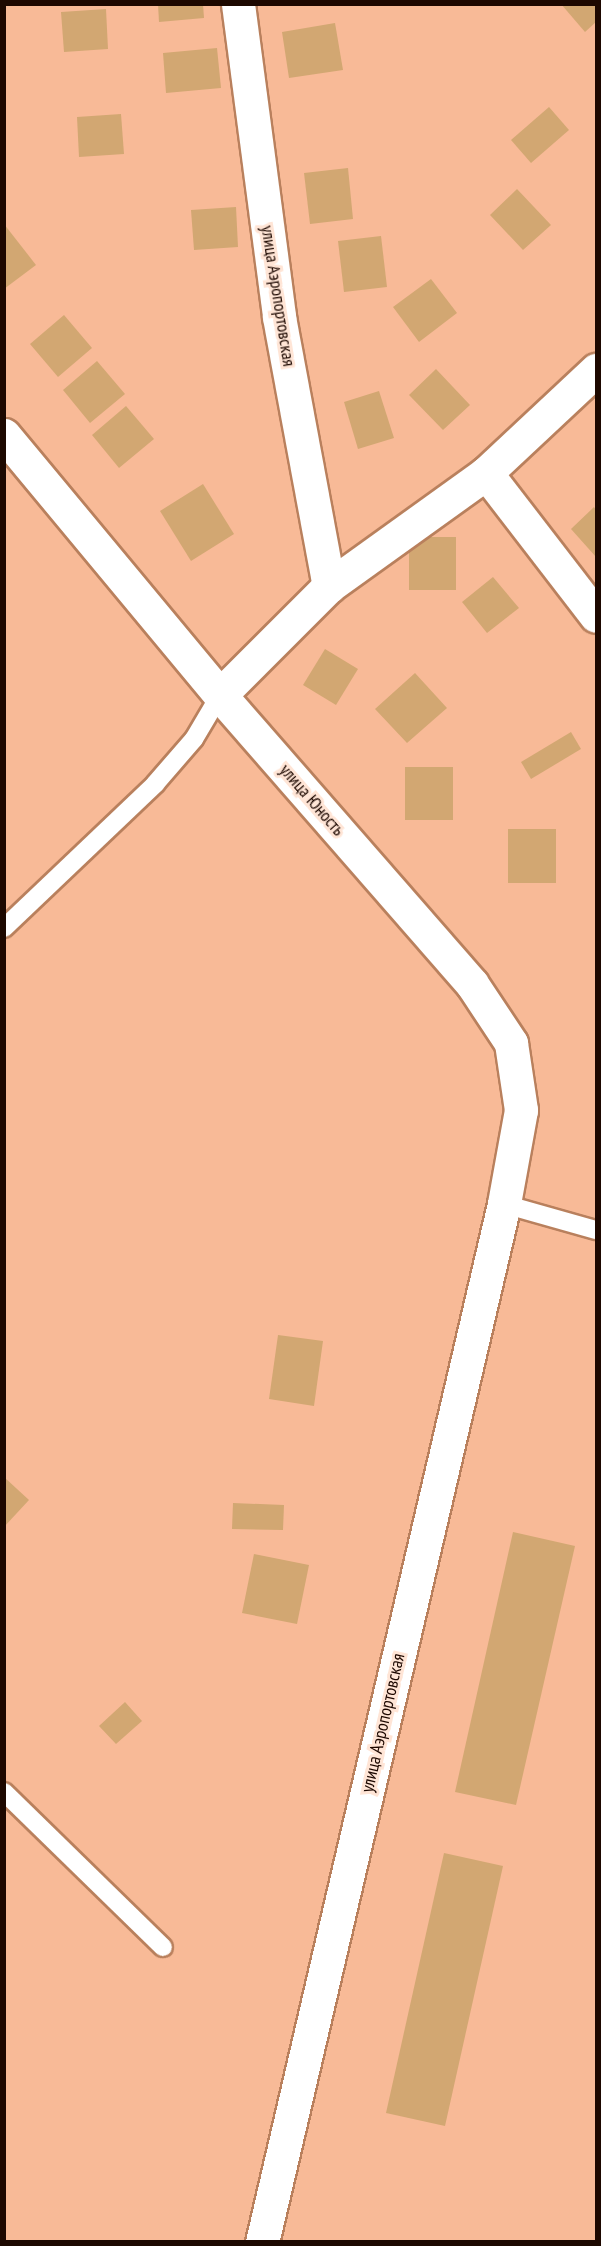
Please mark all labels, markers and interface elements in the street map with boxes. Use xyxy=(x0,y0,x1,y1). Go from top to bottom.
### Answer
street label: улица Аэропортовская xyxy=(256,224,300,368)
street label: улица Юность xyxy=(275,760,349,840)
street label: улица Аэропортовская xyxy=(356,1651,410,1795)

